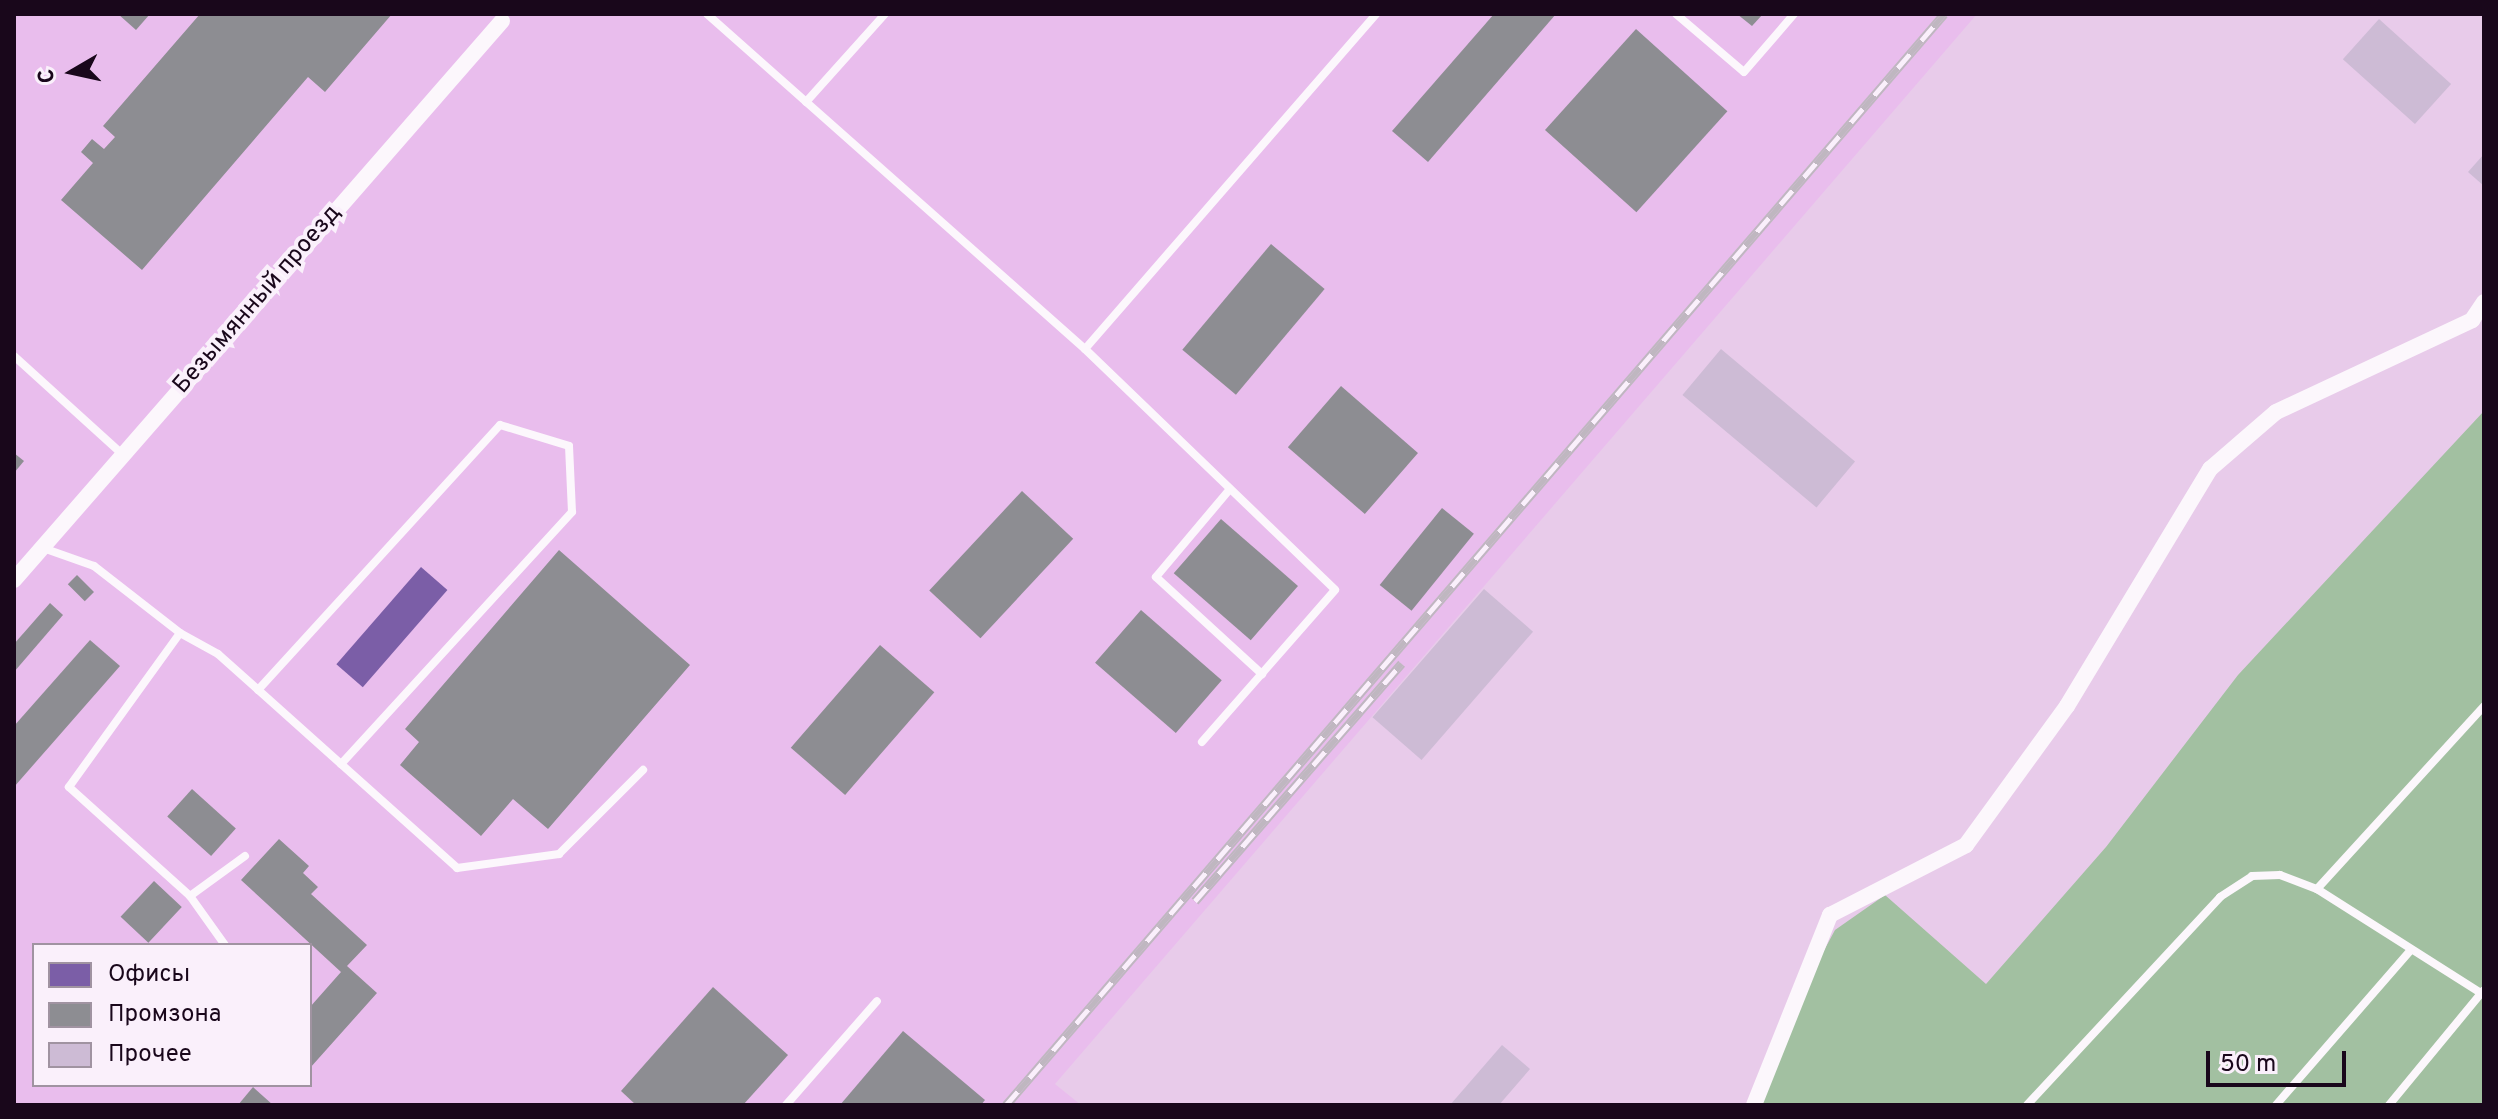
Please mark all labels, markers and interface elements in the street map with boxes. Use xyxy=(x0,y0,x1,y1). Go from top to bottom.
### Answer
north arrow xyxy=(32,32,112,112)
text: С xyxy=(33,67,62,85)
street label: Безымянный проезд xyxy=(168,200,348,400)
legend xyxy=(32,943,312,1087)
text: Офисы xyxy=(108,960,190,990)
text: Промзона xyxy=(108,1000,221,1030)
scale bar xyxy=(2210,1035,2350,1085)
text: Прочее xyxy=(108,1040,192,1070)
text: 50 m xyxy=(2220,1050,2276,1080)

